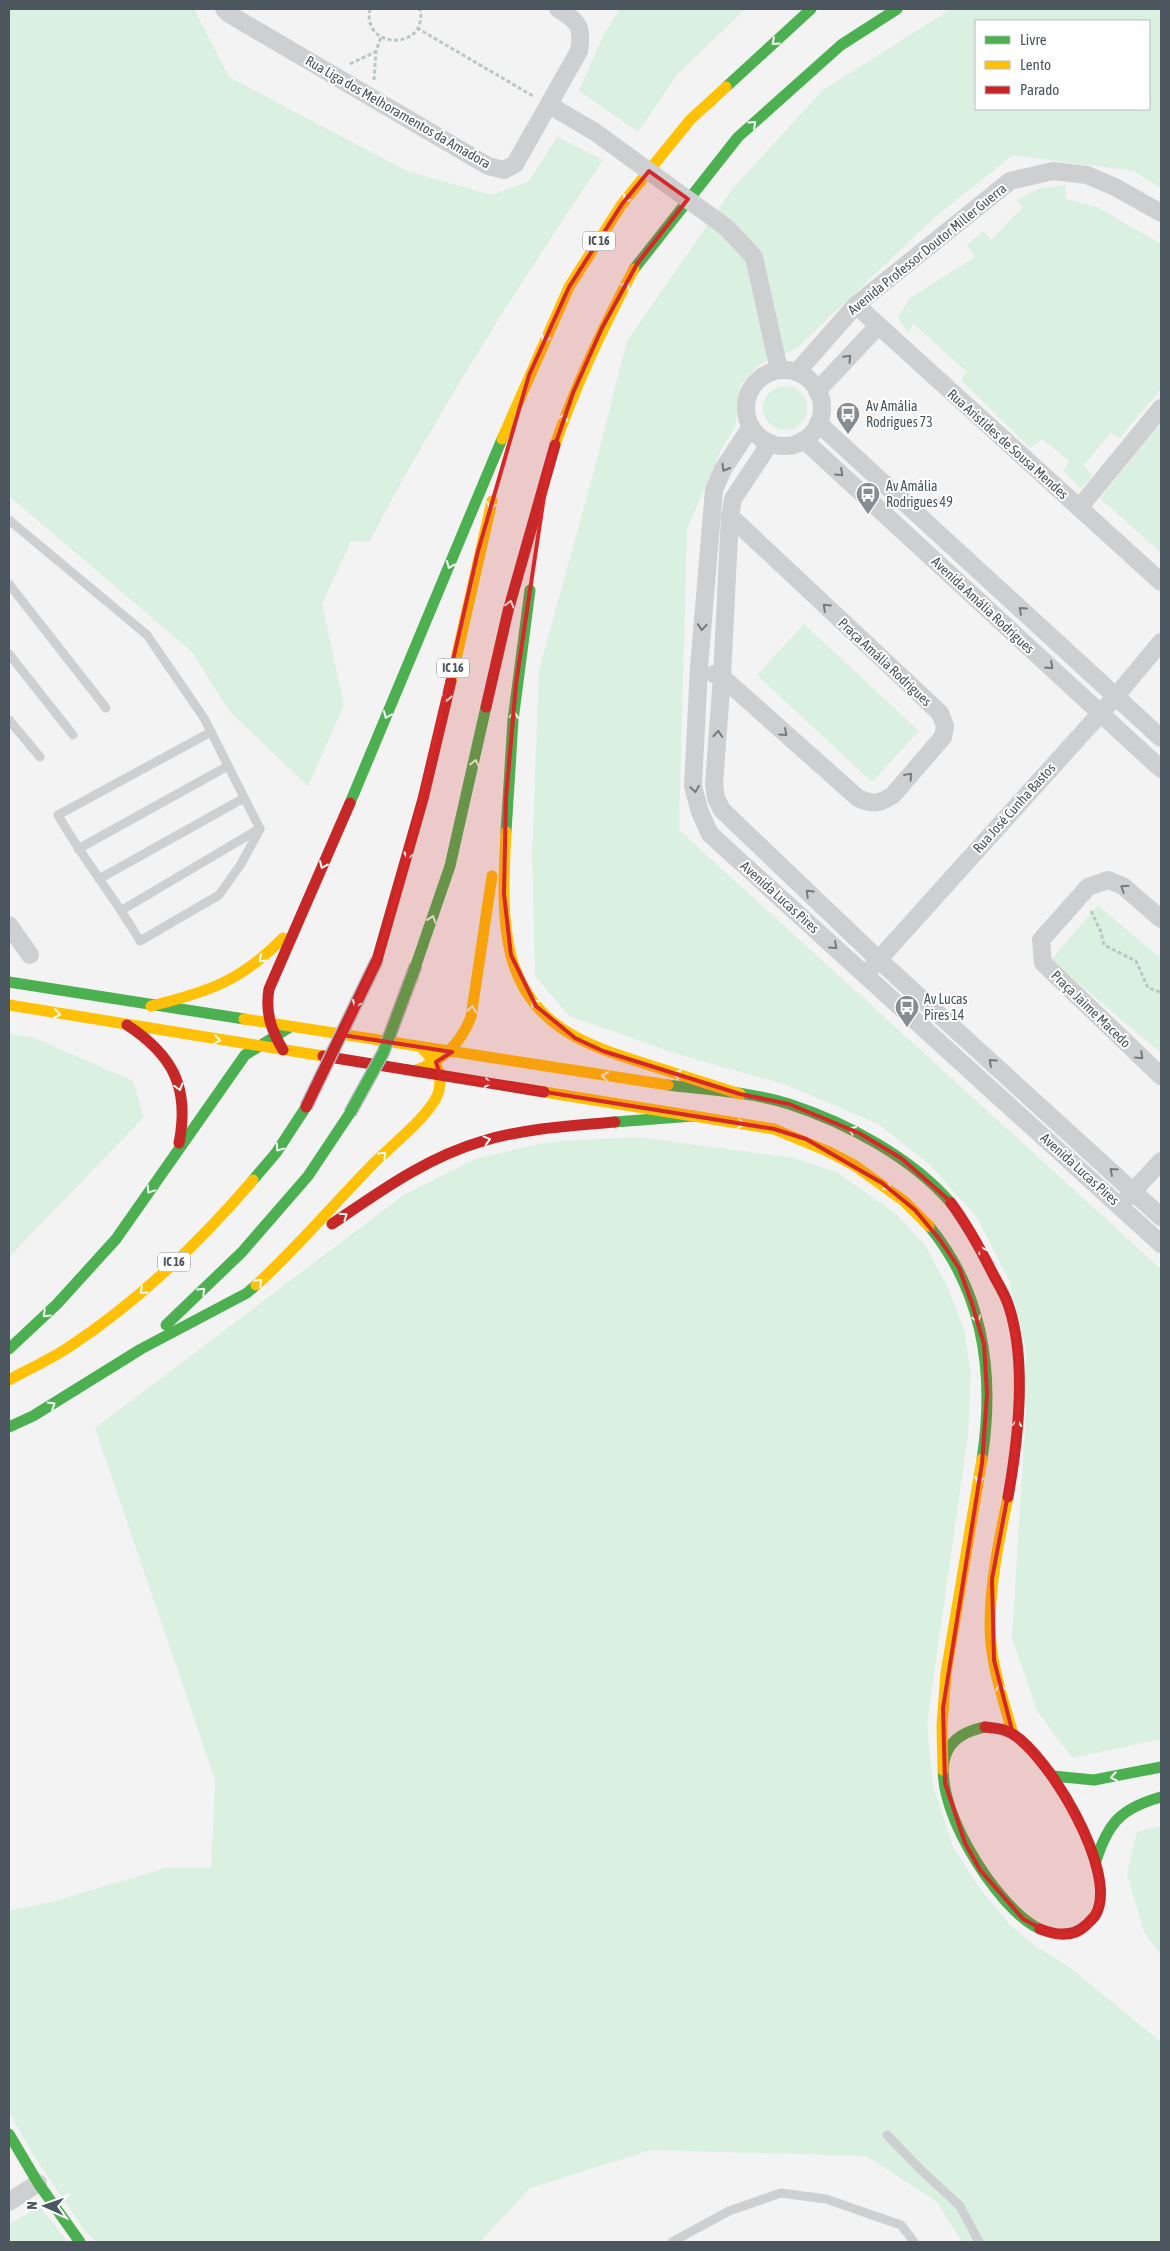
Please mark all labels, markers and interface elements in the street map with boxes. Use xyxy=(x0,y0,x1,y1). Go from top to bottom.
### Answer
legend xyxy=(975,20,1150,110)
text: Livre xyxy=(1020,31,1047,48)
one-way arrow xyxy=(772,36,781,45)
street label: Rua Liga dos Melhoramentos da Amadora xyxy=(303,52,493,172)
text: Lento xyxy=(1020,56,1051,73)
text: Parado xyxy=(1020,81,1059,98)
one-way arrow xyxy=(747,121,756,130)
street label: Avenida Professor Doutor Miller Guerra xyxy=(845,180,1009,318)
one-way arrow xyxy=(623,193,632,202)
road number: IC 16 xyxy=(583,232,615,250)
one-way arrow xyxy=(620,282,630,291)
one-way arrow xyxy=(541,334,552,343)
one-way arrow xyxy=(842,355,851,364)
street label: Rua Aristides de Sousa Mendes xyxy=(945,386,1072,502)
place label: Av Amália Rodrigues 73 xyxy=(866,398,933,430)
bus stop icon: Av Amália Rodrigues 73 xyxy=(835,401,861,435)
one-way arrow xyxy=(559,414,569,422)
one-way arrow xyxy=(721,462,731,471)
one-way arrow xyxy=(834,468,843,477)
place label: Av Amália Rodrigues 49 xyxy=(886,478,953,510)
bus stop icon: Av Amália Rodrigues 49 xyxy=(855,481,881,515)
one-way arrow xyxy=(487,501,497,509)
street label: Avenida Amália Rodrigues xyxy=(928,553,1038,657)
one-way arrow xyxy=(445,560,456,569)
one-way arrow xyxy=(504,600,515,608)
one-way arrow xyxy=(823,604,832,613)
one-way arrow xyxy=(1019,607,1028,616)
street label: Praça Amália Rodrigues xyxy=(835,615,935,709)
one-way arrow xyxy=(697,623,708,631)
road number: IC 16 xyxy=(437,658,469,678)
one-way arrow xyxy=(1044,660,1053,669)
one-way arrow xyxy=(442,694,453,702)
one-way arrow xyxy=(383,710,393,719)
one-way arrow xyxy=(508,711,519,719)
one-way arrow xyxy=(779,727,788,736)
one-way arrow xyxy=(712,730,723,738)
one-way arrow xyxy=(469,758,480,767)
street label: Rua José Cunha Bastos xyxy=(970,760,1058,856)
one-way arrow xyxy=(904,772,913,781)
one-way arrow xyxy=(689,785,699,794)
one-way arrow xyxy=(403,851,413,859)
street label: Avenida Lucas Pires xyxy=(738,858,823,936)
one-way arrow xyxy=(319,860,330,869)
one-way arrow xyxy=(1120,885,1129,894)
one-way arrow xyxy=(806,889,815,898)
one-way arrow xyxy=(426,915,436,924)
one-way arrow xyxy=(829,940,838,949)
one-way arrow xyxy=(259,953,268,962)
street label: Praça Jaime Macedo xyxy=(1048,967,1134,1051)
place label: Av Lucas Pires 14 xyxy=(924,991,967,1023)
bus stop icon: Av Lucas Pires 14 xyxy=(894,994,920,1028)
one-way arrow xyxy=(352,999,362,1008)
one-way arrow xyxy=(532,999,540,1008)
one-way arrow xyxy=(467,1005,477,1014)
one-way arrow xyxy=(52,1008,61,1018)
one-way arrow xyxy=(213,1034,222,1044)
one-way arrow xyxy=(1134,1050,1143,1059)
one-way arrow xyxy=(989,1059,998,1068)
one-way arrow xyxy=(673,1070,681,1080)
one-way arrow xyxy=(600,1071,608,1082)
one-way arrow xyxy=(484,1077,492,1087)
one-way arrow xyxy=(174,1082,184,1090)
one-way arrow xyxy=(736,1118,745,1128)
one-way arrow xyxy=(848,1126,857,1137)
street label: Avenida Lucas Pires xyxy=(1038,1130,1123,1208)
one-way arrow xyxy=(482,1136,491,1146)
one-way arrow xyxy=(276,1142,285,1152)
one-way arrow xyxy=(377,1151,386,1160)
one-way arrow xyxy=(1109,1168,1118,1177)
one-way arrow xyxy=(882,1182,891,1191)
one-way arrow xyxy=(146,1184,156,1193)
one-way arrow xyxy=(338,1213,348,1222)
one-way arrow xyxy=(978,1246,988,1255)
road number: IC 16 xyxy=(158,1252,190,1272)
one-way arrow xyxy=(254,1279,263,1288)
one-way arrow xyxy=(140,1285,149,1294)
one-way arrow xyxy=(196,1288,205,1297)
one-way arrow xyxy=(43,1308,52,1317)
one-way arrow xyxy=(971,1315,981,1323)
one-way arrow xyxy=(47,1401,56,1411)
one-way arrow xyxy=(1011,1418,1022,1426)
one-way arrow xyxy=(974,1476,984,1485)
one-way arrow xyxy=(995,1683,1005,1692)
one-way arrow xyxy=(1109,1772,1118,1782)
north arrow xyxy=(20,2181,70,2231)
text: N xyxy=(24,2201,40,2210)

